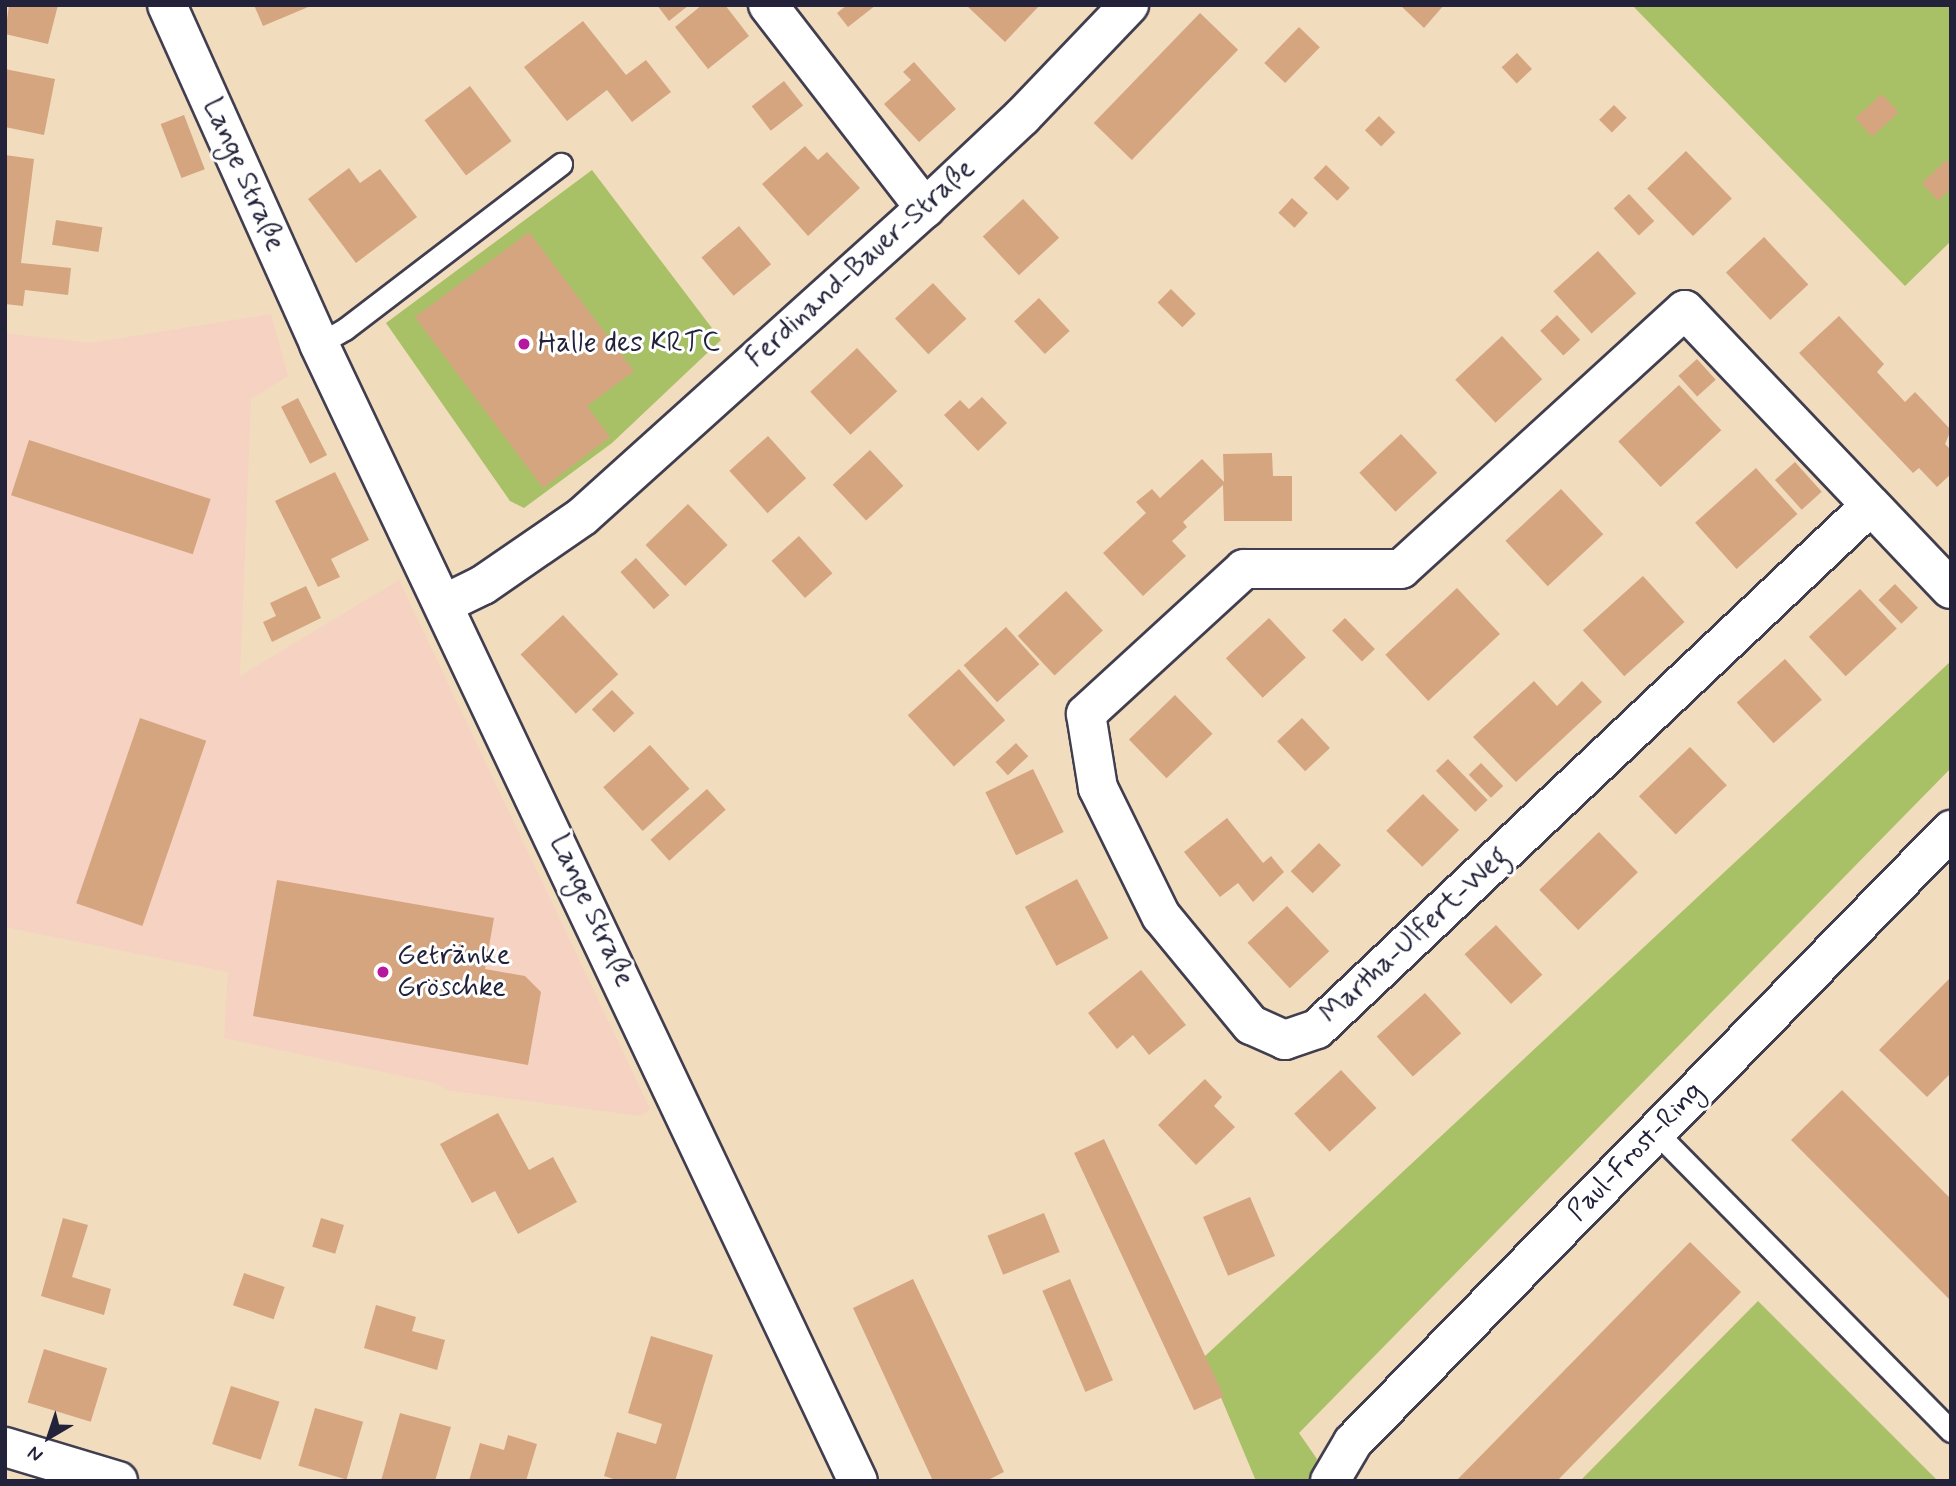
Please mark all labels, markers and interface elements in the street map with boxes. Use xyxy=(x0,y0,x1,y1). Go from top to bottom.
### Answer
street label: Lange Straße xyxy=(194,93,292,257)
street label: Ferdinand-Bauer-Straße xyxy=(740,152,982,376)
place label: Halle des KRTC xyxy=(538,327,725,361)
marker: Halle des KRTC xyxy=(516,336,532,352)
street label: Lange Straße xyxy=(541,830,641,992)
street label: Martha-Ulfert-Weg xyxy=(1314,840,1516,1032)
place label: Getränke Gröschke xyxy=(397,939,510,1005)
marker: Getränke Gröschke xyxy=(375,964,391,980)
street label: Paul-Frost-Ring xyxy=(1561,1075,1711,1229)
north arrow xyxy=(14,1402,84,1472)
text: N xyxy=(23,1440,48,1467)

